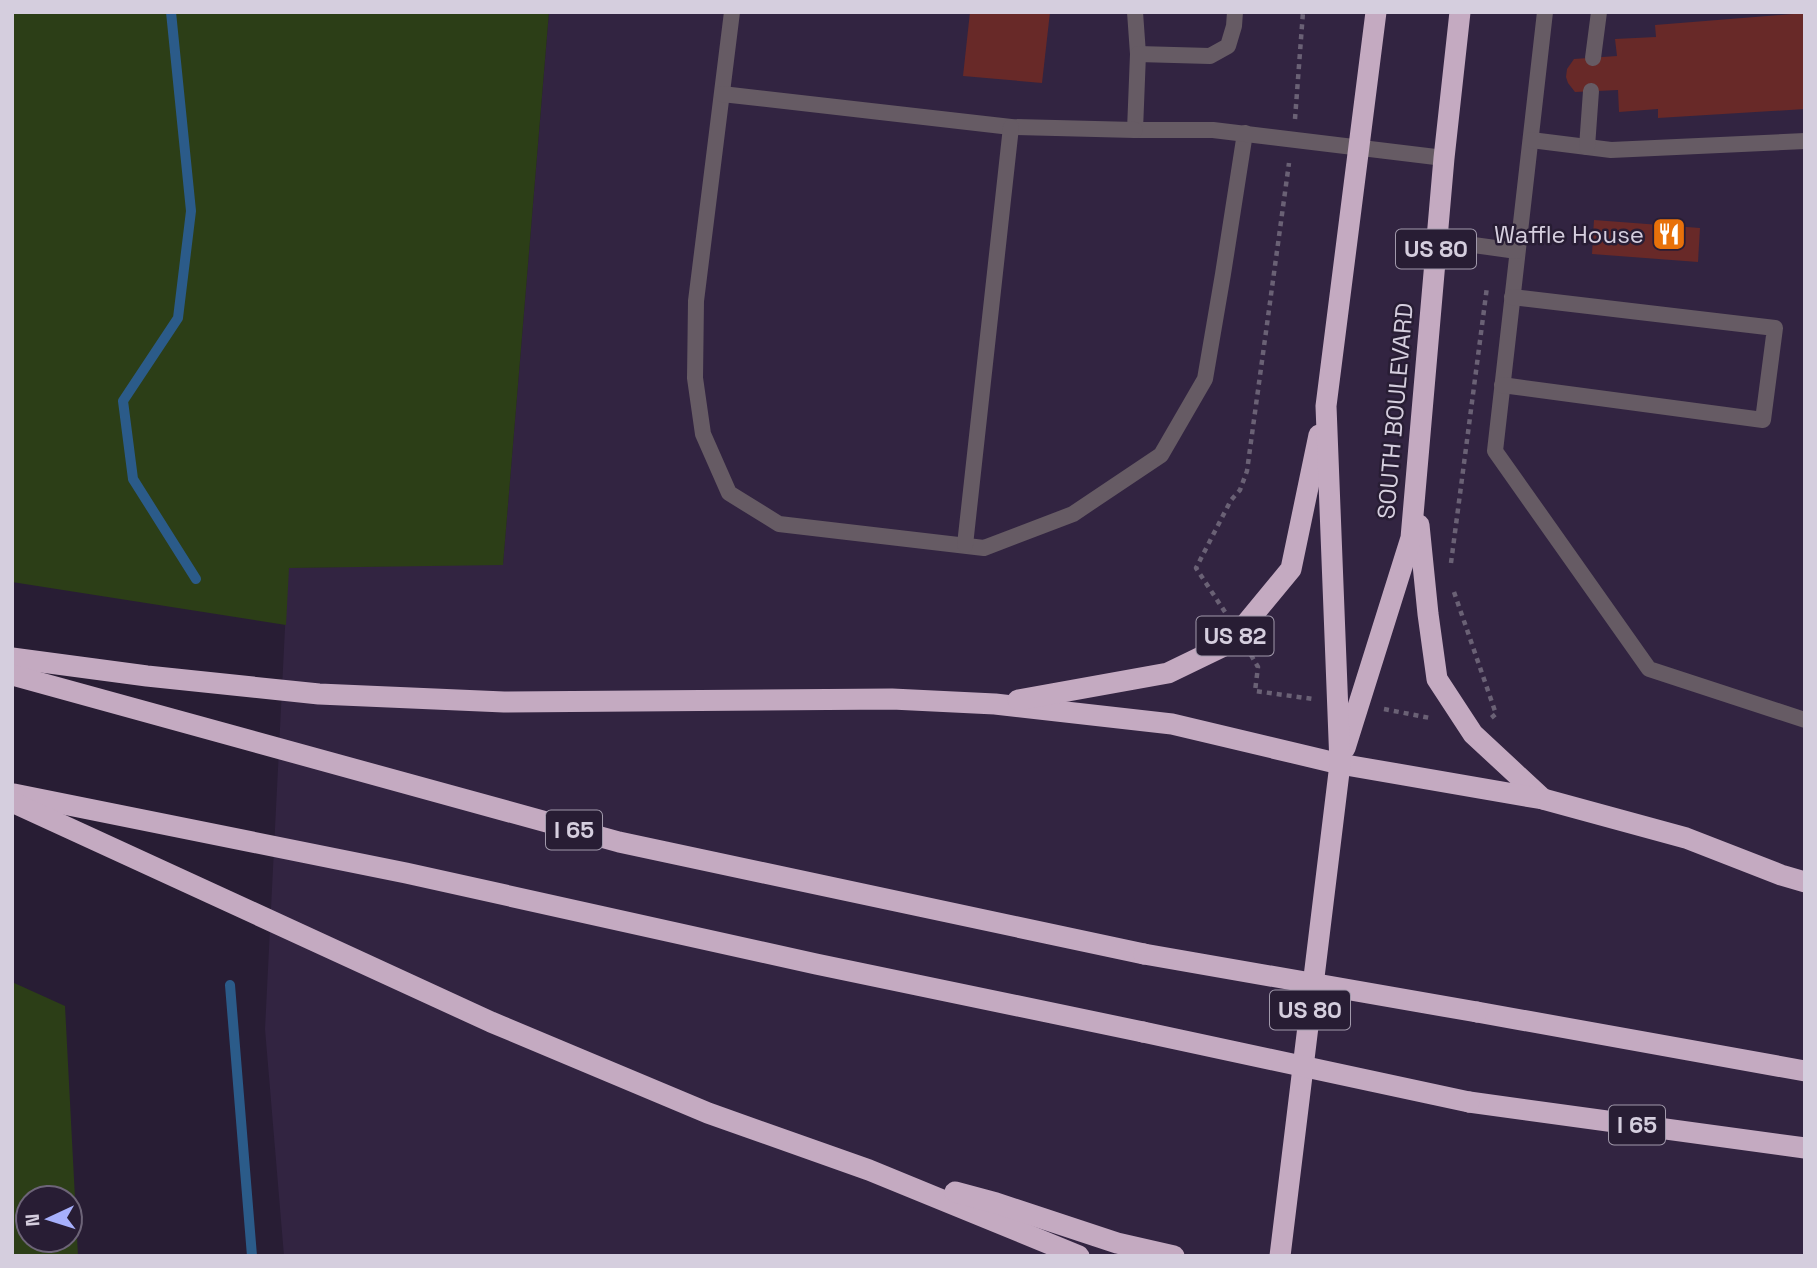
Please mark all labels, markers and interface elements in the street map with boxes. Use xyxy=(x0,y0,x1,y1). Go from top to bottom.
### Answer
restaurant icon: Waffle House xyxy=(1650,215,1688,253)
place label: Waffle House xyxy=(1494,219,1644,250)
road number: US 80 xyxy=(1396,230,1476,268)
street label: SOUTH BOULEVARD xyxy=(1370,302,1420,520)
road number: US 82 xyxy=(1196,616,1274,656)
road number: I 65 xyxy=(546,810,602,850)
road number: US 80 xyxy=(1270,990,1350,1030)
road number: I 65 xyxy=(1609,1106,1665,1144)
north arrow xyxy=(14,1184,84,1254)
text: N xyxy=(20,1213,45,1227)

